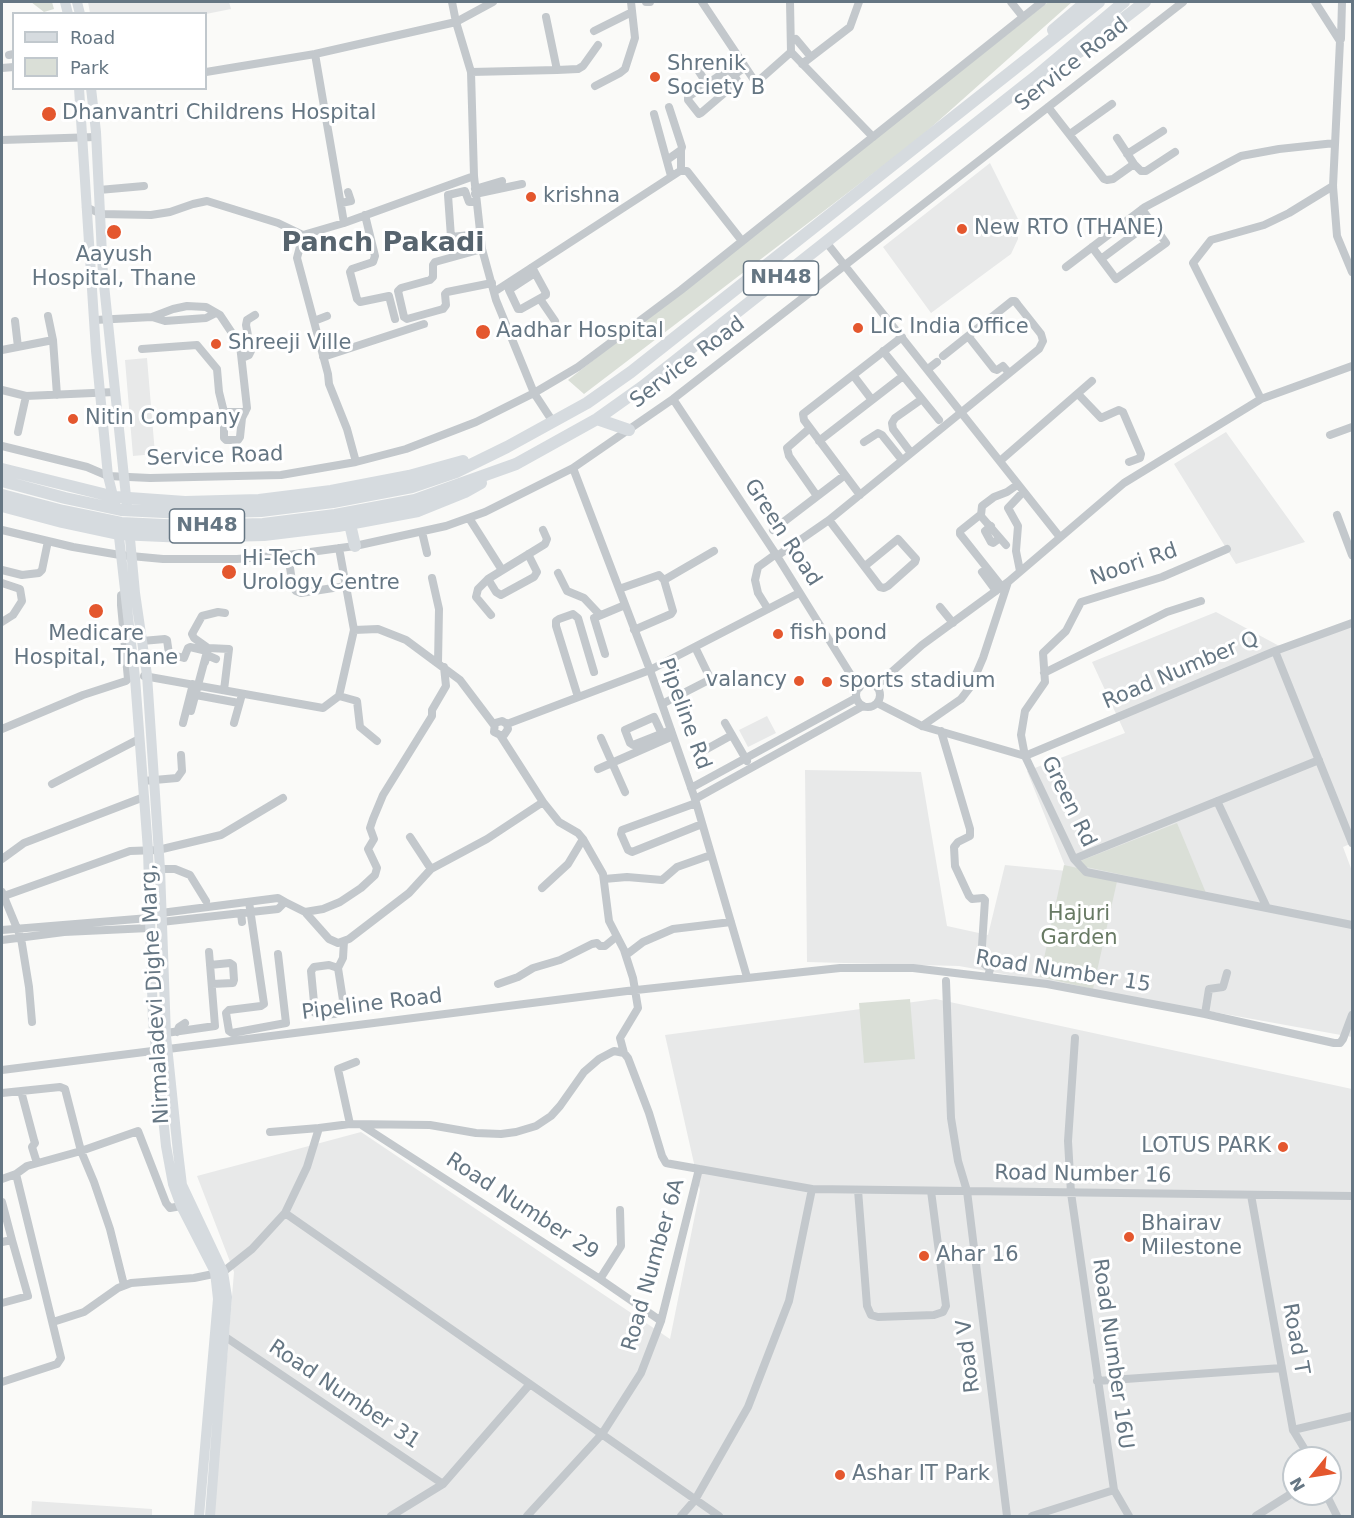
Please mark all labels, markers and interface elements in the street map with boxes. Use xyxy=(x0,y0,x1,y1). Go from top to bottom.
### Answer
legend xyxy=(12,12,207,90)
street label: Service Road xyxy=(1010,13,1134,117)
text: Road xyxy=(70,27,115,48)
place label: Shrenik Society B xyxy=(667,52,765,102)
text: Park xyxy=(70,57,109,78)
marker: Shrenik Society B xyxy=(648,70,662,84)
place label: Dhanvantri Childrens Hospital xyxy=(62,101,376,127)
marker: Dhanvantri Childrens Hospital xyxy=(40,105,58,123)
place label: krishna xyxy=(543,184,620,210)
marker: krishna xyxy=(524,190,538,204)
place label: New RTO (THANE) xyxy=(974,216,1164,242)
marker: New RTO (THANE) xyxy=(955,222,969,236)
marker: Aayush Hospital, Thane xyxy=(105,223,123,241)
district label: Panch Pakadi xyxy=(281,228,485,260)
place label: Aayush Hospital, Thane xyxy=(32,243,196,293)
road number: NH48 xyxy=(744,261,818,295)
street label: Service Road xyxy=(626,312,750,414)
place label: LIC India Office xyxy=(870,315,1029,341)
place label: Aadhar Hospital xyxy=(496,319,664,345)
marker: LIC India Office xyxy=(851,321,865,335)
marker: Aadhar Hospital xyxy=(474,323,492,341)
place label: Shreeji Ville xyxy=(228,331,351,357)
marker: Shreeji Ville xyxy=(209,337,223,351)
place label: Nitin Company xyxy=(85,406,241,432)
marker: Nitin Company xyxy=(66,412,80,426)
street label: Service Road xyxy=(146,442,284,472)
street label: Green Road xyxy=(738,475,826,591)
road number: NH48 xyxy=(170,509,244,543)
street label: Noori Rd xyxy=(1087,538,1181,592)
place label: Hi-Tech Urology Centre xyxy=(242,547,400,597)
marker: Hi-Tech Urology Centre xyxy=(220,563,238,581)
marker: Medicare Hospital, Thane xyxy=(87,602,105,620)
place label: fish pond xyxy=(790,621,887,647)
place label: Medicare Hospital, Thane xyxy=(14,622,178,672)
marker: fish pond xyxy=(771,627,785,641)
street label: Road Number Q xyxy=(1099,627,1263,715)
street label: Pipeline Rd xyxy=(652,655,716,773)
place label: valancy xyxy=(706,668,787,694)
place label: sports stadium xyxy=(839,669,996,695)
marker: valancy xyxy=(792,674,806,688)
marker: sports stadium xyxy=(820,675,834,689)
street label: Green Rd xyxy=(1035,752,1101,852)
street label: Nirmaladevi Dighe Marg, xyxy=(137,863,175,1125)
park label: Hajuri Garden xyxy=(1041,902,1117,952)
street label: Road Number 15 xyxy=(974,946,1152,998)
street label: Pipeline Road xyxy=(300,984,444,1026)
place label: LOTUS PARK xyxy=(1141,1134,1271,1160)
marker: LOTUS PARK xyxy=(1276,1140,1290,1154)
street label: Road Number 29 xyxy=(441,1148,603,1266)
street label: Road Number 16 xyxy=(994,1161,1172,1189)
street label: Road Number 6A xyxy=(617,1176,691,1354)
place label: Bhairav Milestone xyxy=(1141,1212,1242,1262)
marker: Bhairav Milestone xyxy=(1122,1230,1136,1244)
place label: Ahar 16 xyxy=(936,1243,1019,1269)
marker: Ahar 16 xyxy=(917,1249,931,1263)
street label: Road Number 16U xyxy=(1086,1257,1138,1451)
street label: Road T xyxy=(1276,1301,1314,1377)
street label: Road V xyxy=(952,1318,986,1394)
street label: Road Number 31 xyxy=(264,1335,424,1455)
north arrow xyxy=(1282,1446,1342,1506)
place label: Ashar IT Park xyxy=(852,1462,990,1488)
marker: Ashar IT Park xyxy=(833,1468,847,1482)
text: N xyxy=(1286,1474,1309,1495)

